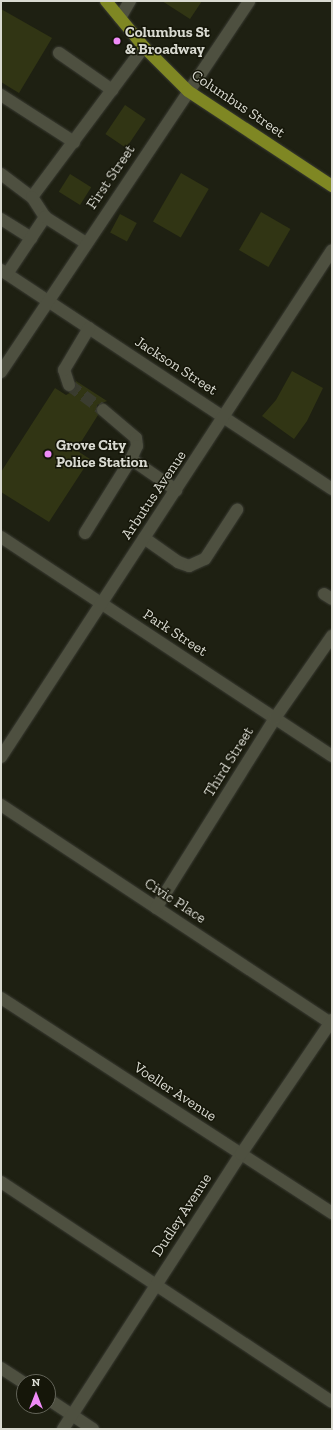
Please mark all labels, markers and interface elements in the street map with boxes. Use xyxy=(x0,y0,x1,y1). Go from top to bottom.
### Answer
place label: Columbus St & Broadway xyxy=(125,23,210,58)
marker: Columbus St & Broadway xyxy=(112,36,122,46)
street label: Columbus Street xyxy=(188,66,288,142)
street label: First Street xyxy=(83,141,139,213)
street label: Jackson Street xyxy=(132,333,220,399)
place label: Grove City Police Station xyxy=(56,436,148,471)
street label: Arbutus Avenue xyxy=(117,447,191,543)
marker: Grove City Police Station xyxy=(43,449,53,459)
street label: Park Street xyxy=(140,606,210,660)
street label: Third Street xyxy=(200,724,258,800)
street label: Civic Place xyxy=(141,874,209,928)
street label: Voeller Avenue xyxy=(130,1058,220,1126)
street label: Dudley Avenue xyxy=(148,1170,216,1260)
north arrow xyxy=(16,1374,56,1414)
text: N xyxy=(32,1376,40,1389)

